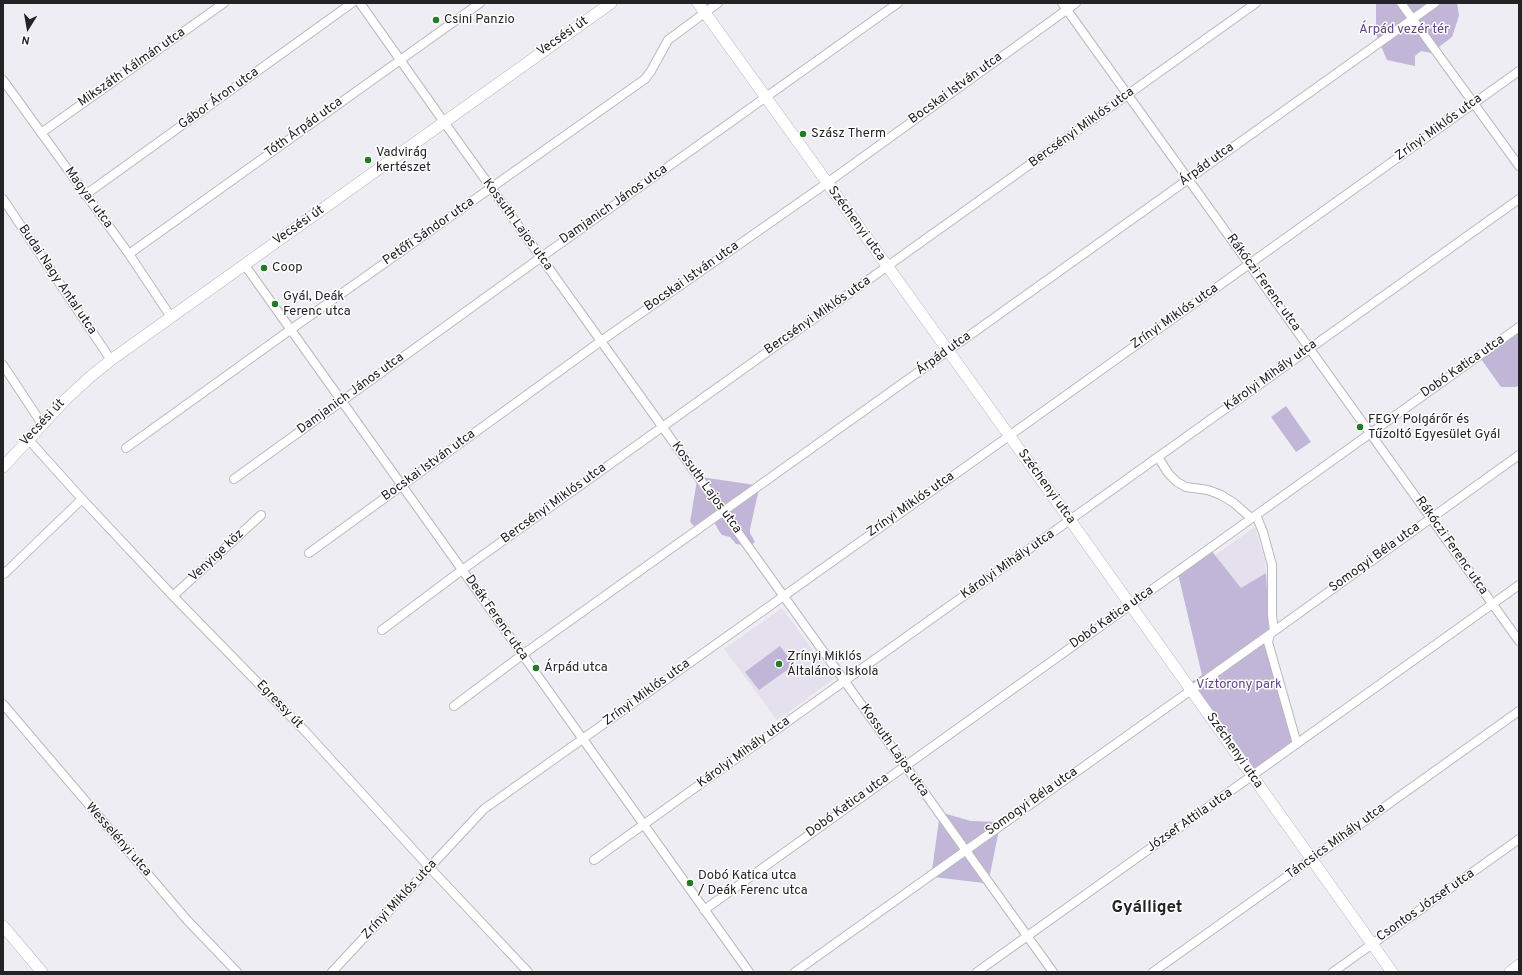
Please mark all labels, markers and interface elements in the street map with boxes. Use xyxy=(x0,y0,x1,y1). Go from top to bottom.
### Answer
north arrow xyxy=(8,8,48,48)
place label: Csini Panzio xyxy=(444,12,515,28)
street label: Vecsési út xyxy=(535,14,591,60)
marker: Csini Panzio xyxy=(431,15,441,25)
park label: Árpád vezér tér xyxy=(1359,22,1449,38)
street label: Mikszáth Kálmán utca xyxy=(75,25,189,111)
text: N xyxy=(20,32,31,47)
street label: Bocskai István utca xyxy=(906,50,1006,128)
street label: Gábor Áron utca xyxy=(176,65,262,133)
street label: Bercsényi Miklós utca xyxy=(1026,85,1138,171)
street label: Zrínyi Miklós utca xyxy=(1393,91,1485,165)
street label: Tóth Árpád utca xyxy=(262,95,346,161)
place label: Szász Therm xyxy=(811,126,886,142)
marker: Szász Therm xyxy=(798,129,808,139)
street label: Árpád utca xyxy=(1177,140,1237,190)
place label: Vadvirág kertészet xyxy=(376,145,431,176)
marker: Vadvirág kertészet xyxy=(363,155,373,165)
street label: Damjanich János utca xyxy=(557,162,671,248)
street label: Magyar utca xyxy=(61,164,115,232)
street label: Kossuth Lajos utca xyxy=(479,176,555,274)
street label: Széchenyi utca xyxy=(824,184,888,264)
street label: Petőfi Sándor utca xyxy=(380,195,478,269)
street label: Vecsési út xyxy=(271,203,327,249)
street label: Budai Nagy Antal utca xyxy=(15,222,99,338)
street label: Rákóczi Ferenc utca xyxy=(1223,231,1303,335)
street label: Bocskai István utca xyxy=(642,239,742,315)
place label: Coop xyxy=(272,260,302,276)
marker: Coop xyxy=(259,263,269,273)
street label: Bercsényi Miklós utca xyxy=(762,273,874,359)
street label: Zrínyi Miklós utca xyxy=(1128,281,1222,353)
place label: Gyál, Deák Ferenc utca xyxy=(283,289,351,320)
marker: Gyál, Deák Ferenc utca xyxy=(270,299,280,309)
street label: Árpád utca xyxy=(914,329,974,379)
street label: Dobó Katica utca xyxy=(1418,332,1508,402)
street label: Károlyi Mihály utca xyxy=(1222,337,1320,415)
street label: Damjanich János utca xyxy=(295,350,407,438)
street label: Vecsési út xyxy=(17,396,69,450)
place label: FEGY Polgárőr és Tűzoltó Egyesület Gyál xyxy=(1368,412,1500,443)
marker: FEGY Polgárőr és Tűzoltó Egyesület Gyál xyxy=(1355,422,1365,432)
street label: Bocskai István utca xyxy=(379,427,479,505)
street label: Kossuth Lajos utca xyxy=(668,439,744,537)
street label: Széchenyi utca xyxy=(1014,447,1078,527)
street label: Bercsényi Miklós utca xyxy=(498,461,610,547)
street label: Zrínyi Miklós utca xyxy=(864,469,958,541)
street label: Rákóczi Ferenc utca xyxy=(1411,494,1491,598)
street label: Somogyi Béla utca xyxy=(1327,520,1423,596)
street label: Venyige köz xyxy=(186,527,248,585)
street label: Károlyi Mihály utca xyxy=(958,527,1058,603)
street label: Deák Ferenc utca xyxy=(461,573,531,663)
street label: Dobó Katica utca xyxy=(1067,583,1157,653)
place label: Zrínyi Miklós Általános Iskola xyxy=(787,649,878,680)
street label: Zrínyi Miklós utca xyxy=(601,656,693,730)
marker: Zrínyi Miklós Általános Iskola xyxy=(774,659,784,669)
place label: Árpád utca xyxy=(544,660,608,676)
marker: Árpád utca xyxy=(531,663,541,673)
park label: Víztorony park xyxy=(1196,677,1282,693)
street label: Egressy út xyxy=(252,678,306,732)
street label: Kossuth Lajos utca xyxy=(856,702,932,800)
street label: Széchenyi utca xyxy=(1202,710,1266,792)
street label: Károlyi Mihály utca xyxy=(695,714,793,792)
street label: Somogyi Béla utca xyxy=(983,765,1081,839)
street label: Dobó Katica utca xyxy=(804,771,892,841)
street label: József Attila utca xyxy=(1144,786,1236,856)
street label: Wesselényi utca xyxy=(82,800,154,880)
street label: Táncsics Mihály utca xyxy=(1283,801,1389,883)
street label: Zrínyi Miklós utca xyxy=(359,857,441,943)
street label: Csontos József utca xyxy=(1374,866,1478,946)
place label: Dobó Katica utca / Deák Ferenc utca xyxy=(698,868,808,899)
marker: Dobó Katica utca / Deák Ferenc utca xyxy=(685,878,695,888)
district label: Gyálliget xyxy=(1112,899,1182,919)

